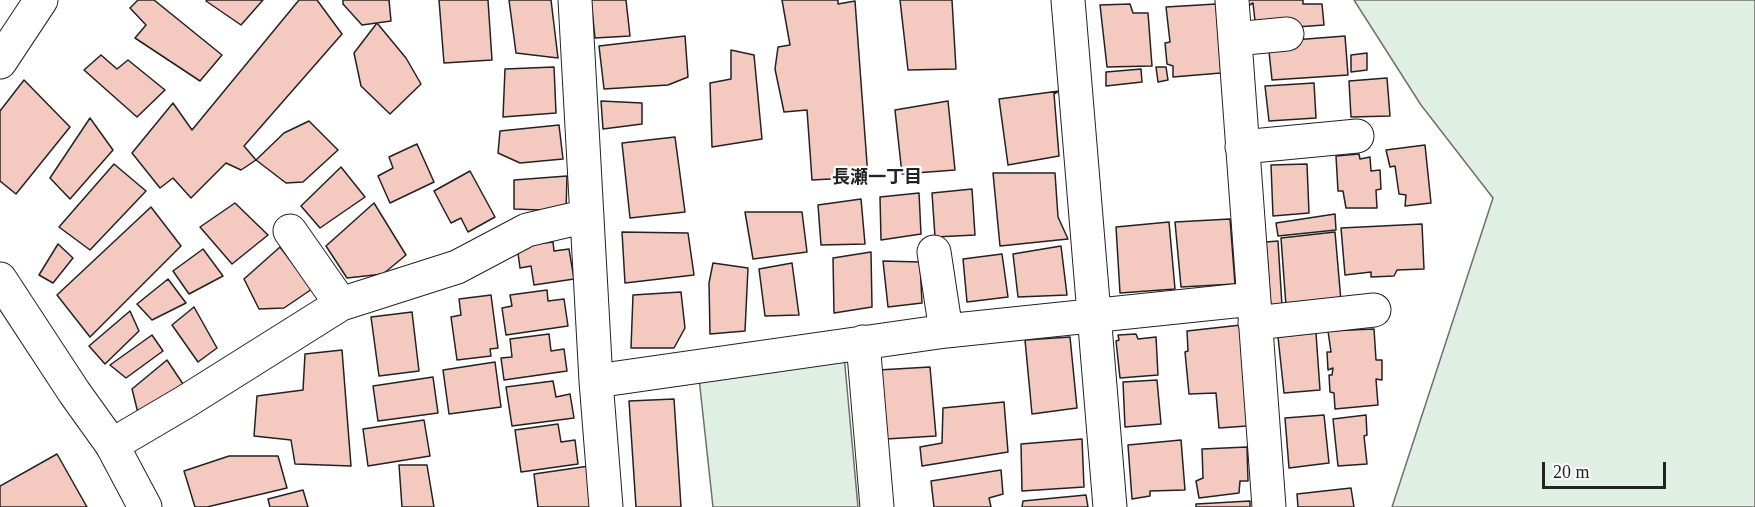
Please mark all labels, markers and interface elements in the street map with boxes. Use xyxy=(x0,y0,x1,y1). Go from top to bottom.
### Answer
district label: 長瀬一丁目 xyxy=(832,167,922,189)
scale bar xyxy=(1545,450,1670,488)
text: 20 m xyxy=(1553,462,1590,482)

